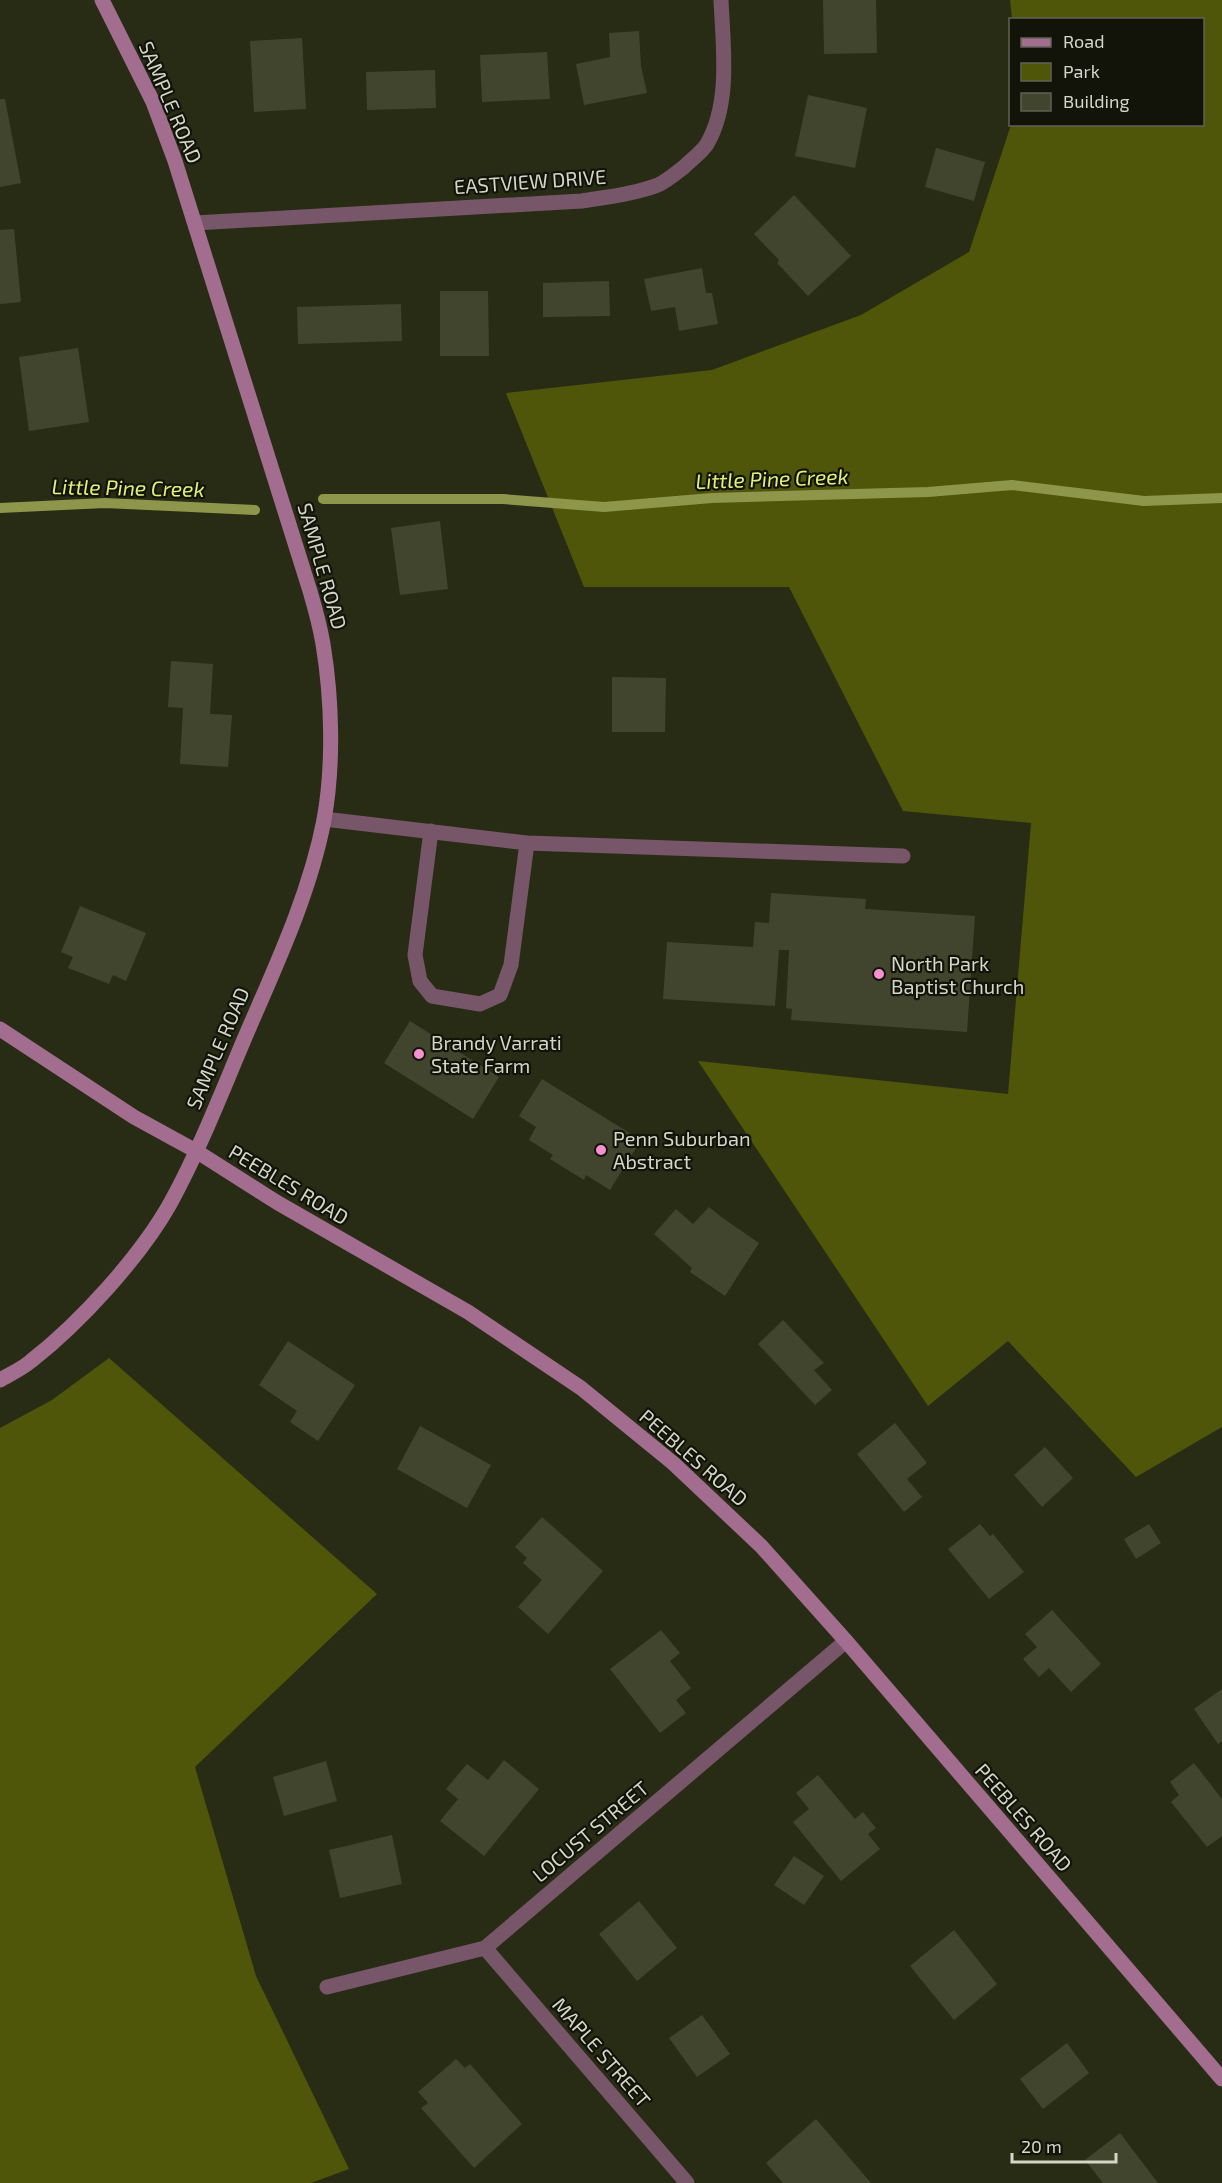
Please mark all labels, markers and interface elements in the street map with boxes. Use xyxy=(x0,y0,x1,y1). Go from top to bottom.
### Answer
legend xyxy=(1009,18,1204,126)
text: Road xyxy=(1063,30,1104,52)
street label: SAMPLE ROAD xyxy=(134,37,208,167)
text: Park xyxy=(1063,60,1100,82)
text: Building xyxy=(1063,90,1130,112)
street label: EASTVIEW DRIVE xyxy=(453,164,607,198)
water label: Little Pine Creek xyxy=(695,463,849,493)
water label: Little Pine Creek xyxy=(51,473,205,501)
street label: SAMPLE ROAD xyxy=(294,500,352,632)
place label: North Park Baptist Church xyxy=(891,951,1024,998)
marker: North Park Baptist Church xyxy=(872,967,886,981)
street label: SAMPLE ROAD xyxy=(180,983,254,1113)
place label: Brandy Varrati State Farm xyxy=(431,1030,562,1077)
marker: Brandy Varrati State Farm xyxy=(412,1047,426,1061)
place label: Penn Suburban Abstract xyxy=(613,1126,751,1173)
street label: PEEBLES ROAD xyxy=(225,1139,353,1229)
marker: Penn Suburban Abstract xyxy=(594,1143,608,1157)
street label: PEEBLES ROAD xyxy=(635,1404,753,1510)
street label: PEEBLES ROAD xyxy=(971,1758,1077,1876)
street label: LOCUST STREET xyxy=(527,1775,653,1887)
street label: MAPLE STREET xyxy=(548,1992,656,2112)
scale bar xyxy=(1012,2126,1116,2164)
text: 20 m xyxy=(1021,2135,1062,2157)

